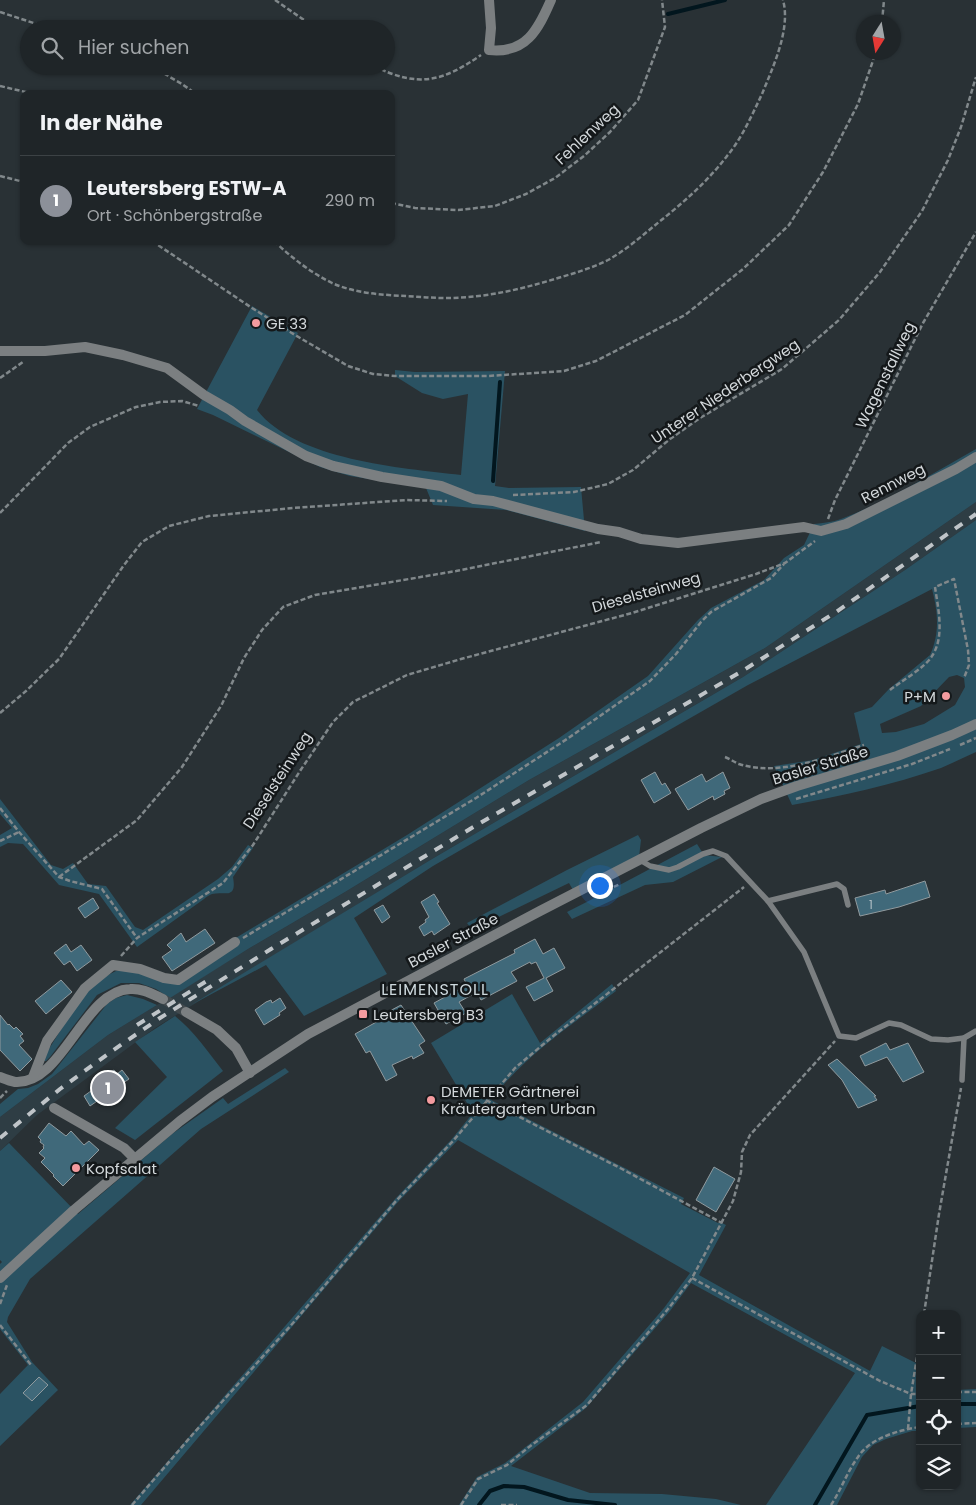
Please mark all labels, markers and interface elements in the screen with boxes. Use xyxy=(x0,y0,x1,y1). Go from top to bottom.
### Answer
north arrow xyxy=(856,15,901,60)
search box xyxy=(20,20,395,75)
icon: search xyxy=(38,34,66,62)
text: Hier suchen xyxy=(78,34,189,61)
street label: Fehlenweg xyxy=(550,99,624,169)
text: In der Nähe xyxy=(40,108,163,137)
text: Leutersberg ESTW-A xyxy=(87,175,287,202)
text: 1 xyxy=(53,189,59,212)
text: 290 m xyxy=(325,189,375,212)
text: Ort · Schönbergstraße xyxy=(87,204,262,227)
place label: GE 33 xyxy=(266,313,307,334)
marker: GE 33 xyxy=(250,317,262,329)
street label: Wagenstallweg xyxy=(850,318,920,432)
street label: Unterer Niederbergweg xyxy=(647,334,803,448)
street label: Rennweg xyxy=(857,458,929,508)
street label: Dieselsteinweg xyxy=(589,566,703,618)
place label: P+M xyxy=(904,686,936,707)
marker: P+M xyxy=(940,690,952,702)
street label: Dieselsteinweg xyxy=(238,727,316,833)
street label: Basler Straße xyxy=(769,740,871,790)
your location xyxy=(587,873,613,899)
house number: 1 xyxy=(869,896,873,913)
street label: Basler Straße xyxy=(404,907,502,973)
district label: LEIMENSTOLL xyxy=(381,978,489,1001)
place label: Leutersberg B3 xyxy=(373,1004,484,1025)
marker: Leutersberg B3 xyxy=(357,1008,369,1020)
pin: 1 xyxy=(92,1069,124,1107)
place label: DEMETER Gärtnerei Kräutergarten Urban xyxy=(441,1081,596,1119)
marker: DEMETER Gärtnerei Kräutergarten Urban xyxy=(425,1094,437,1106)
place label: Kopfsalat xyxy=(86,1158,157,1179)
marker: Kopfsalat xyxy=(70,1162,82,1174)
map controls xyxy=(916,1310,961,1490)
button: + xyxy=(916,1310,961,1355)
button: − xyxy=(916,1355,961,1400)
button: locate xyxy=(916,1400,961,1445)
button: layers xyxy=(916,1445,961,1490)

